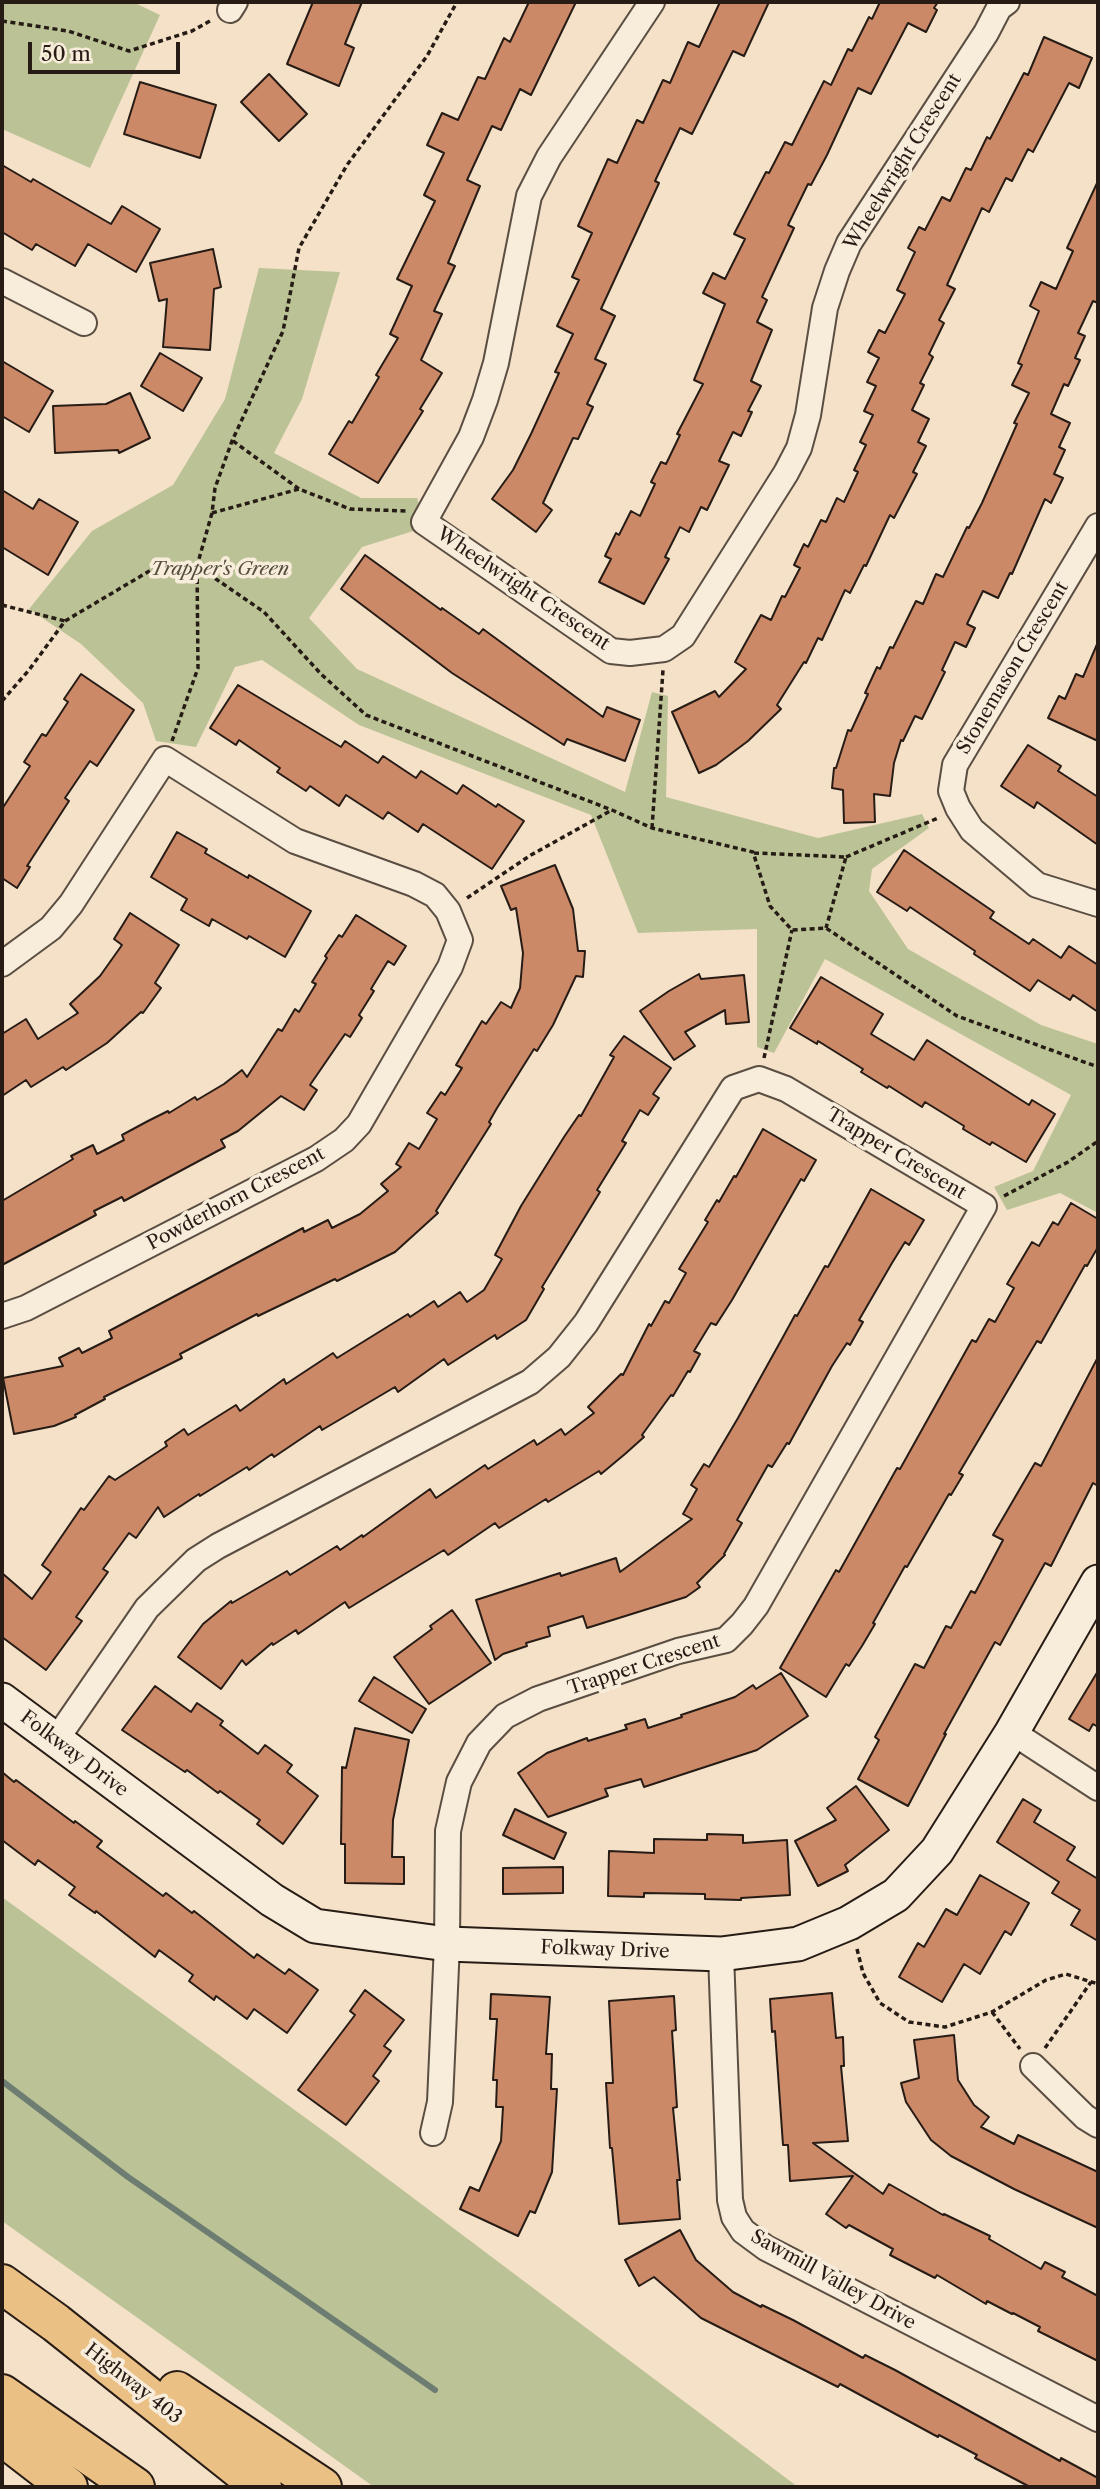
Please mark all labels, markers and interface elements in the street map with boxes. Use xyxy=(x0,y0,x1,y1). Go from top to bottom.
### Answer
scale bar xyxy=(32,28,184,72)
text: 50 m xyxy=(41,41,91,66)
street label: Wheelwright Crescent xyxy=(839,70,967,254)
street label: Wheelwright Crescent xyxy=(432,523,614,655)
park label: Trapper's Green xyxy=(151,559,289,581)
street label: Stonemason Crescent xyxy=(952,578,1074,758)
street label: Trapper Crescent xyxy=(822,1103,970,1205)
street label: Powderhorn Crescent xyxy=(143,1143,329,1255)
street label: Trapper Crescent xyxy=(565,1630,723,1700)
street label: Folkway Drive xyxy=(16,1706,132,1802)
street label: Folkway Drive xyxy=(540,1936,670,1964)
street label: Sawmill Valley Drive xyxy=(747,2225,919,2335)
street label: Highway 403 xyxy=(80,2339,186,2429)

